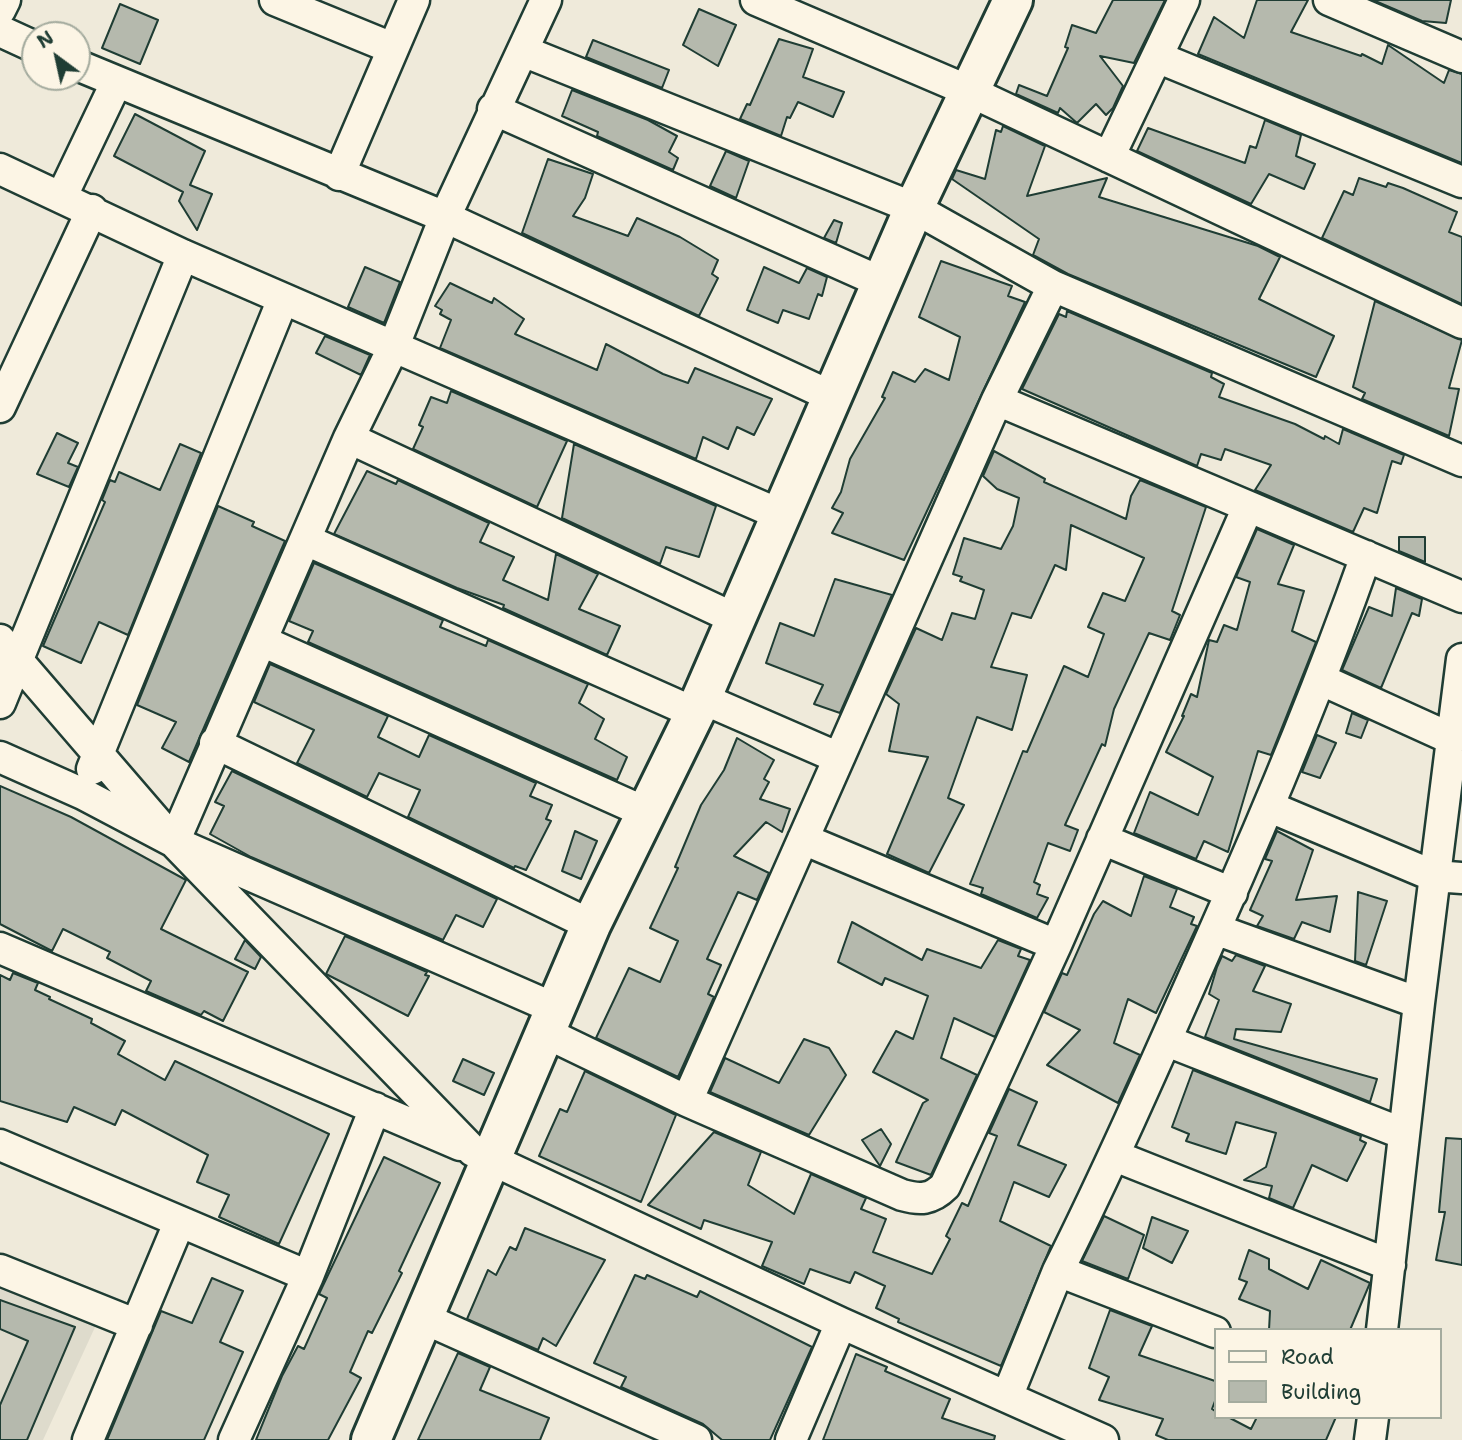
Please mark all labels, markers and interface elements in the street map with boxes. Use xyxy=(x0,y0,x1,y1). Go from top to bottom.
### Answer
north arrow xyxy=(21,21,91,91)
text: N xyxy=(32,25,59,54)
legend xyxy=(1214,1328,1441,1419)
text: Road xyxy=(1281,1343,1334,1371)
text: Building xyxy=(1281,1378,1361,1406)

